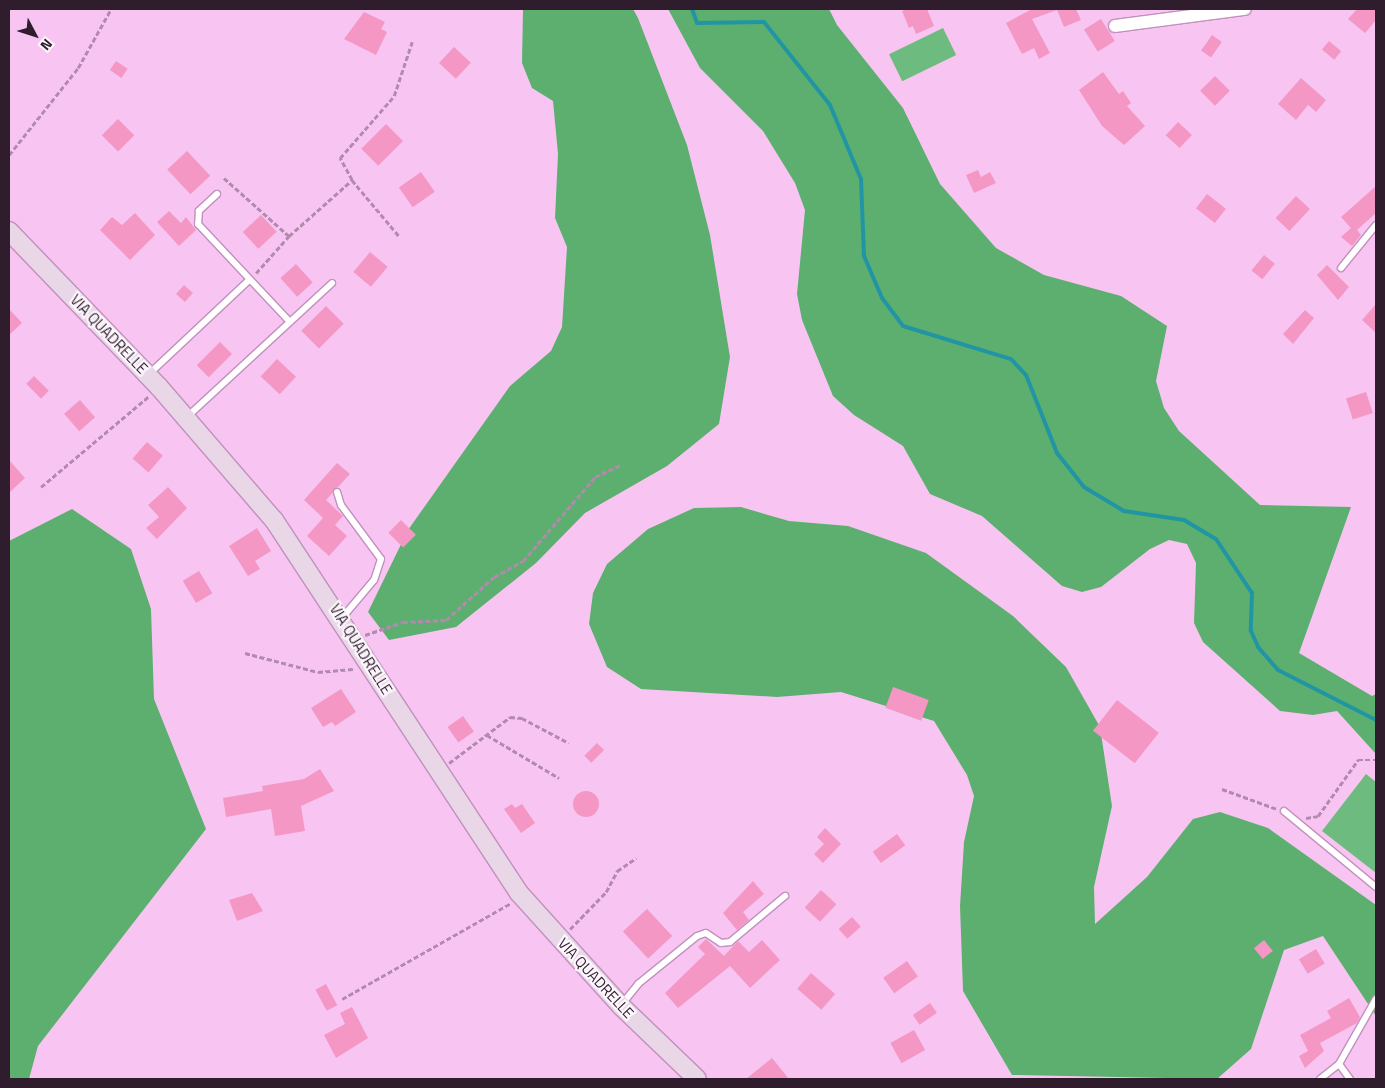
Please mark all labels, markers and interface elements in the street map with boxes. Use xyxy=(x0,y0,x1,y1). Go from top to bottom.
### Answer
north arrow xyxy=(10,10,60,60)
text: N xyxy=(36,34,58,55)
street label: VIA QUADRELLE xyxy=(67,291,151,377)
street label: VIA QUADRELLE xyxy=(326,601,396,697)
street label: VIA QUADRELLE xyxy=(554,934,638,1022)

